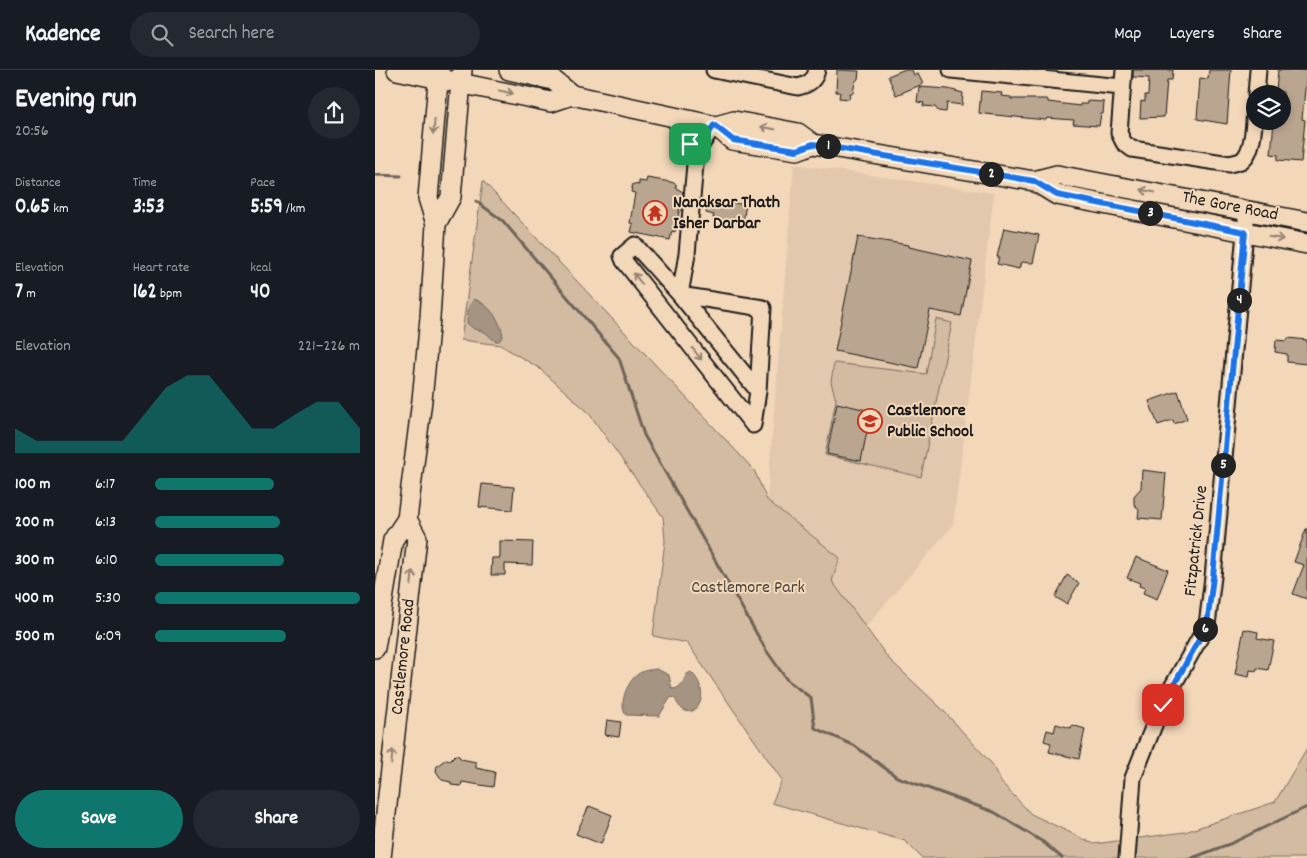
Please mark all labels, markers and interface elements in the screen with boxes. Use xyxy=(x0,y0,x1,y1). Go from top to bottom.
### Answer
search box xyxy=(130,12,480,57)
text: Kadence xyxy=(25,18,100,52)
icon: search xyxy=(148,21,176,49)
text: Search here xyxy=(188,21,274,48)
text: Map xyxy=(1114,22,1141,47)
text: Layers xyxy=(1169,22,1215,47)
text: Share xyxy=(1243,22,1282,47)
text: Evening run xyxy=(15,81,137,121)
map controls xyxy=(1246,85,1291,130)
button: layers xyxy=(1246,85,1291,130)
button: share xyxy=(308,87,360,139)
one-way arrow xyxy=(498,88,514,97)
one-way arrow xyxy=(429,119,439,135)
text: 20:56 xyxy=(15,120,49,143)
one-way arrow xyxy=(760,122,776,132)
pin xyxy=(669,123,711,165)
icon: arrive xyxy=(676,130,704,158)
pin: 1 xyxy=(815,134,841,158)
text: 1 xyxy=(827,136,830,156)
pin: 2 xyxy=(979,162,1003,186)
text: 2 xyxy=(988,164,995,184)
text: Distance xyxy=(15,173,61,193)
text: Time xyxy=(133,173,157,193)
text: Pace xyxy=(250,173,275,193)
street label: The Gore Road xyxy=(1180,185,1280,229)
one-way arrow xyxy=(1140,186,1156,195)
place label: Nanaksar Thath Isher Darbar xyxy=(673,191,780,237)
text: 0.65 xyxy=(15,193,50,223)
text: 3:53 xyxy=(133,193,165,223)
text: 5:59 xyxy=(250,193,283,223)
text: km xyxy=(50,199,69,219)
text: /km xyxy=(283,199,305,219)
temple icon: Nanaksar Thath Isher Darbar xyxy=(642,200,668,226)
pin: 3 xyxy=(1137,200,1163,226)
text: 3 xyxy=(1147,203,1154,223)
one-way arrow xyxy=(1268,234,1284,243)
text: Elevation xyxy=(15,258,64,278)
text: Heart rate xyxy=(133,258,189,278)
text: kcal xyxy=(250,258,272,278)
one-way arrow xyxy=(633,273,644,286)
text: 7 xyxy=(15,278,23,308)
text: 162 xyxy=(133,278,157,308)
text: 40 xyxy=(250,278,271,308)
text: m xyxy=(23,284,36,304)
text: bpm xyxy=(157,284,182,304)
pin: 4 xyxy=(1227,288,1251,312)
text: 4 xyxy=(1237,290,1242,310)
text: Elevation xyxy=(15,335,71,358)
text: 221–226 m xyxy=(298,335,360,358)
one-way arrow xyxy=(691,347,702,360)
place label: Castlemore Public School xyxy=(887,399,974,445)
school or university icon: Castlemore Public School xyxy=(857,408,883,434)
pin: 5 xyxy=(1211,452,1235,478)
text: 5 xyxy=(1220,455,1227,475)
text: 100 m xyxy=(15,473,51,496)
text: 6:17 xyxy=(95,473,115,496)
street label: Fitzpatrick Drive xyxy=(1179,484,1215,598)
text: 200 m xyxy=(15,511,54,534)
text: 6:13 xyxy=(95,511,116,534)
text: 300 m xyxy=(15,549,54,572)
text: 6:10 xyxy=(95,549,118,572)
one-way arrow xyxy=(407,571,417,587)
park label: Castlemore Park xyxy=(691,576,805,601)
text: 400 m xyxy=(15,587,54,610)
text: 5:30 xyxy=(95,587,121,610)
street label: Castlemore Road xyxy=(385,598,423,716)
pin: 6 xyxy=(1193,616,1217,642)
text: 6 xyxy=(1202,619,1209,639)
text: 500 m xyxy=(15,625,55,648)
text: 6:09 xyxy=(95,625,122,648)
pin xyxy=(1142,684,1184,726)
icon: check xyxy=(1149,691,1177,719)
one-way arrow xyxy=(387,750,397,766)
button: Save xyxy=(15,790,183,848)
button: Share xyxy=(193,790,360,848)

